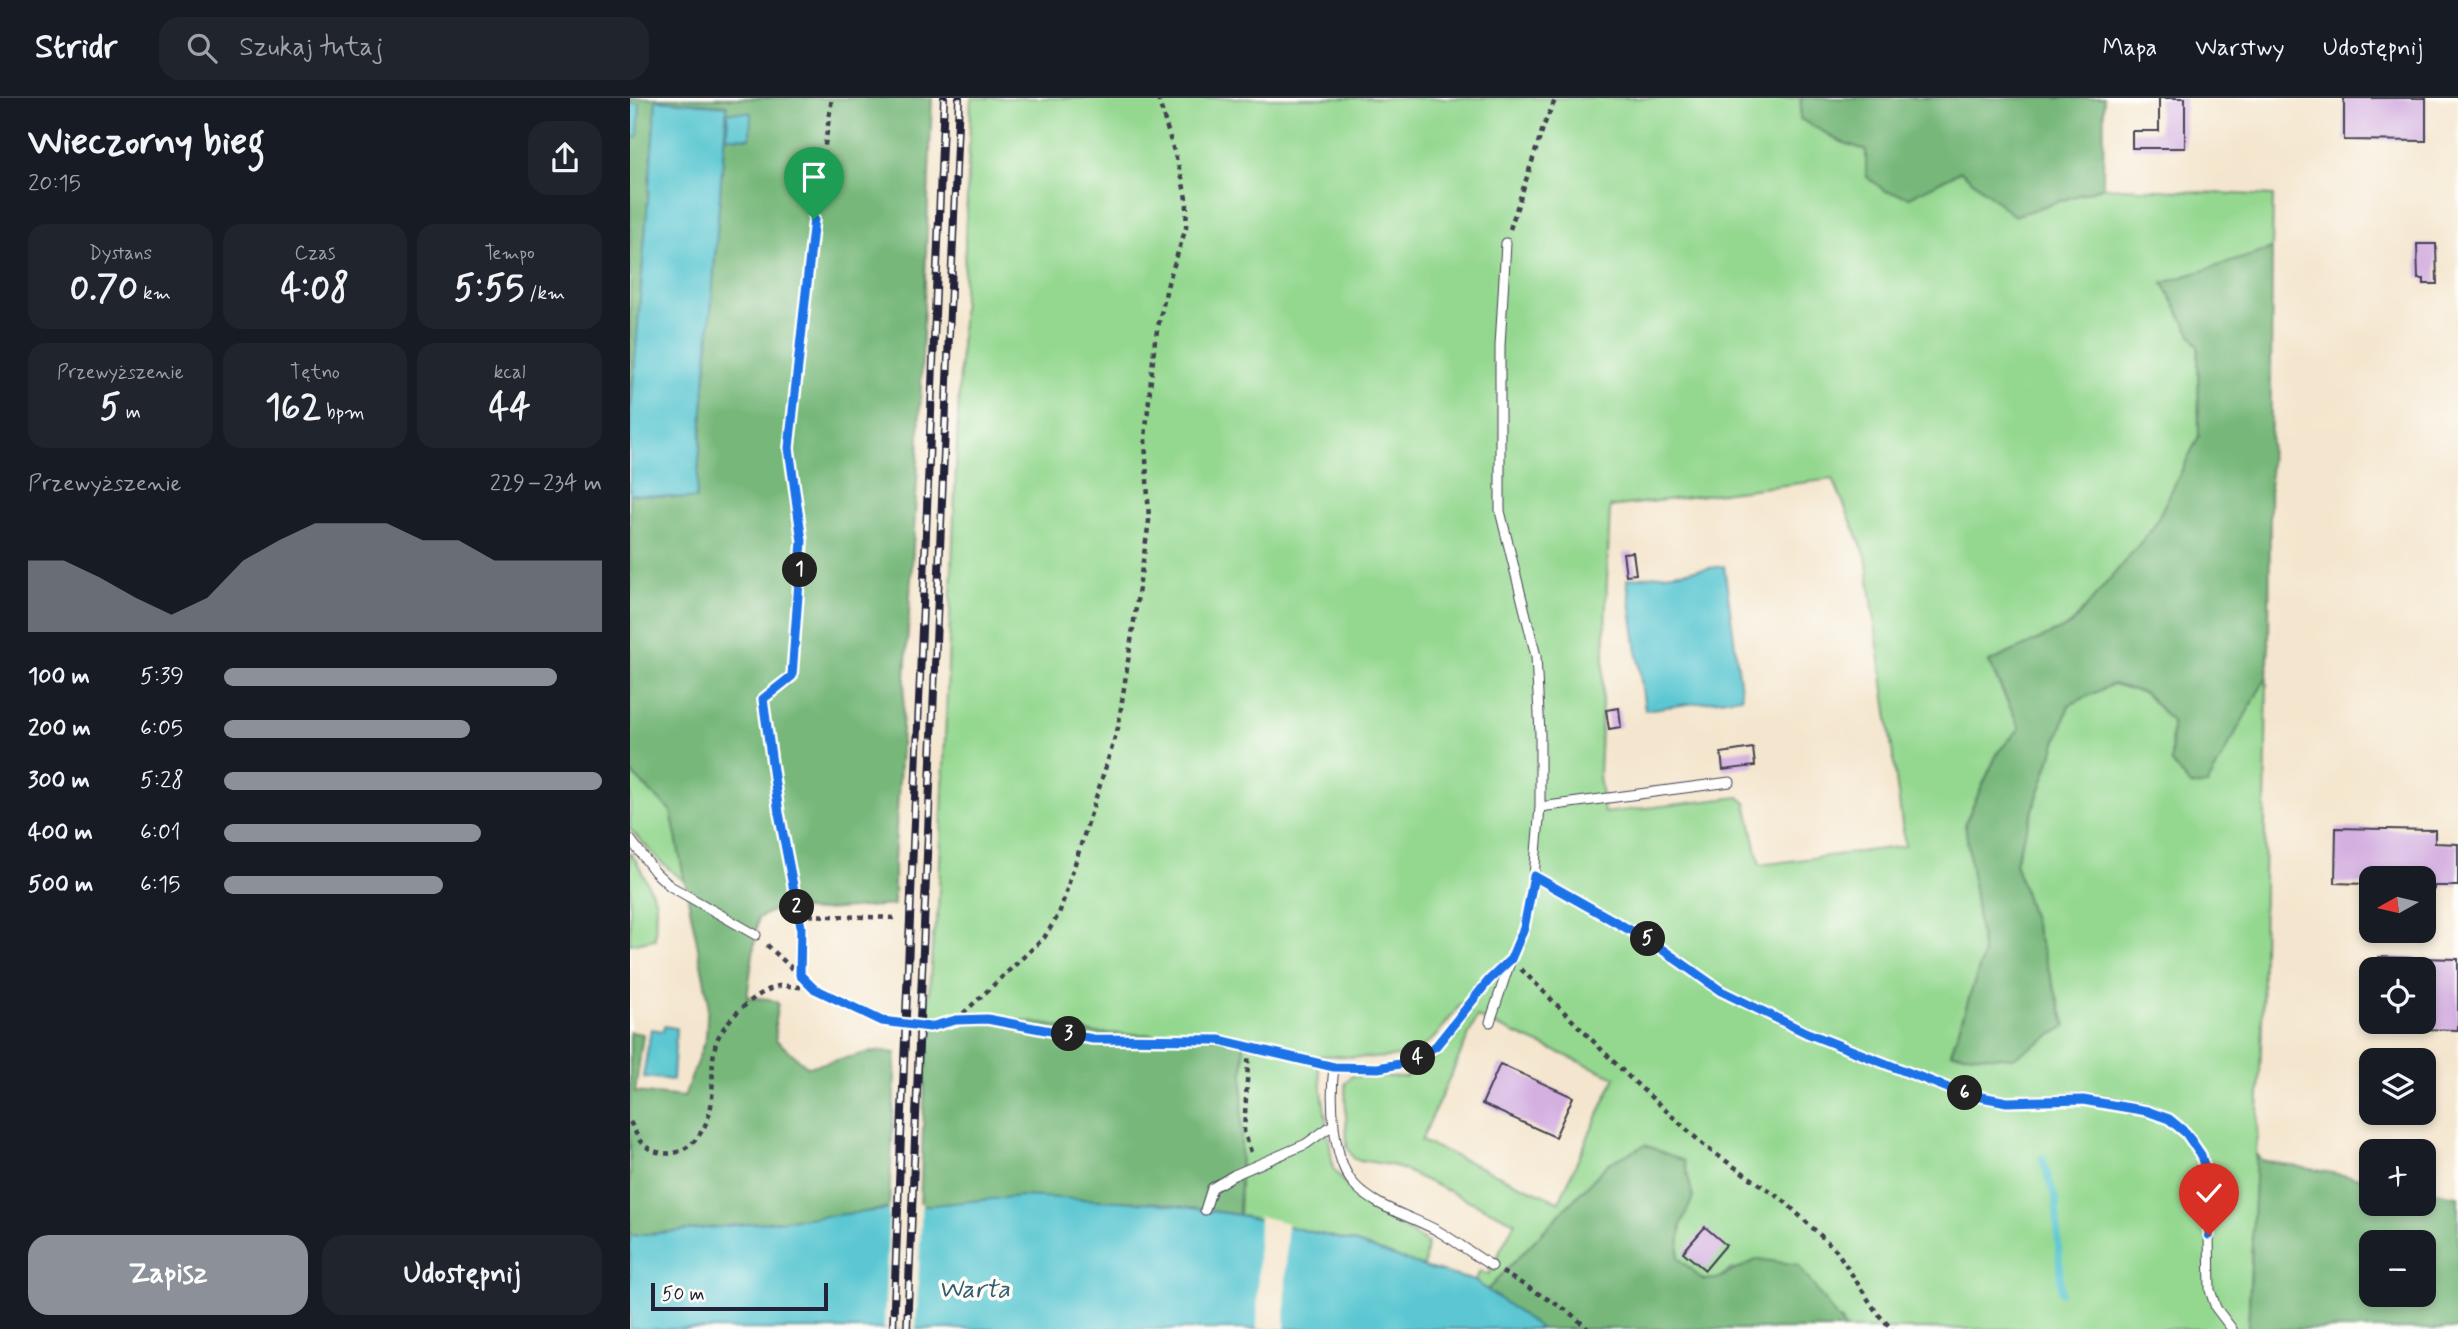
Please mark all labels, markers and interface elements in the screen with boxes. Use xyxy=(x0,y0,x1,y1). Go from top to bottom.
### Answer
search box xyxy=(159,17,649,80)
text: Stridr xyxy=(35,26,117,70)
icon: search xyxy=(183,29,221,67)
text: Szukaj tutaj xyxy=(239,31,383,65)
text: Mapa xyxy=(2102,33,2157,64)
text: Warstwy xyxy=(2195,33,2285,64)
text: Udostępnij xyxy=(2323,33,2423,64)
text: Wieczorny bieg xyxy=(28,118,265,167)
button: share xyxy=(528,121,602,195)
pin xyxy=(784,147,844,219)
icon: arrive xyxy=(795,158,833,196)
text: 20:15 xyxy=(28,169,81,199)
text: Dystans xyxy=(89,241,152,266)
text: Czas xyxy=(294,241,336,266)
text: Tempo xyxy=(485,241,535,266)
text: 0.70 xyxy=(70,266,138,312)
text: 4:08 xyxy=(281,266,349,312)
text: 5:55 xyxy=(454,266,524,312)
text: km xyxy=(138,281,171,306)
text: /km xyxy=(524,281,565,306)
text: Przewyższenie xyxy=(57,360,184,385)
text: Tętno xyxy=(290,360,340,385)
text: kcal xyxy=(494,360,526,385)
text: 5 xyxy=(100,385,121,431)
text: 162 xyxy=(265,385,321,431)
text: 44 xyxy=(489,385,530,431)
text: m xyxy=(121,400,141,425)
text: bpm xyxy=(321,400,365,425)
text: Przewyższenie xyxy=(28,469,181,499)
text: 229–234 m xyxy=(490,469,602,499)
pin: 1 xyxy=(782,552,818,588)
text: 1 xyxy=(795,557,804,582)
text: 100 m xyxy=(28,662,90,692)
text: 5:39 xyxy=(140,662,184,692)
text: 200 m xyxy=(28,714,91,744)
text: 6:05 xyxy=(140,714,183,744)
text: 300 m xyxy=(28,766,90,796)
text: 5:28 xyxy=(140,766,184,796)
text: 400 m xyxy=(28,818,93,848)
text: 6:01 xyxy=(140,818,181,848)
north arrow xyxy=(2359,866,2436,943)
map controls xyxy=(2359,866,2436,1307)
text: 500 m xyxy=(28,870,93,900)
text: 6:15 xyxy=(140,870,180,900)
pin: 2 xyxy=(780,890,814,924)
text: 2 xyxy=(792,894,801,919)
pin: 5 xyxy=(1630,922,1666,956)
text: 5 xyxy=(1642,926,1653,951)
button: locate xyxy=(2359,957,2436,1034)
pin: 3 xyxy=(1052,1016,1087,1052)
text: 3 xyxy=(1064,1021,1073,1046)
pin: 4 xyxy=(1400,1040,1436,1076)
text: 4 xyxy=(1412,1045,1423,1070)
button: layers xyxy=(2359,1048,2436,1125)
pin: 6 xyxy=(1948,1076,1982,1110)
text: 6 xyxy=(1960,1080,1969,1105)
button: + xyxy=(2359,1139,2436,1216)
pin xyxy=(2179,1163,2239,1235)
icon: check xyxy=(2190,1174,2228,1212)
button: − xyxy=(2359,1230,2436,1307)
button: Zapisz xyxy=(28,1235,308,1315)
button: Udostępnij xyxy=(322,1235,602,1315)
water label: Warta xyxy=(938,1273,1010,1307)
scale bar xyxy=(651,1280,828,1312)
text: 50 m xyxy=(662,1282,705,1307)

